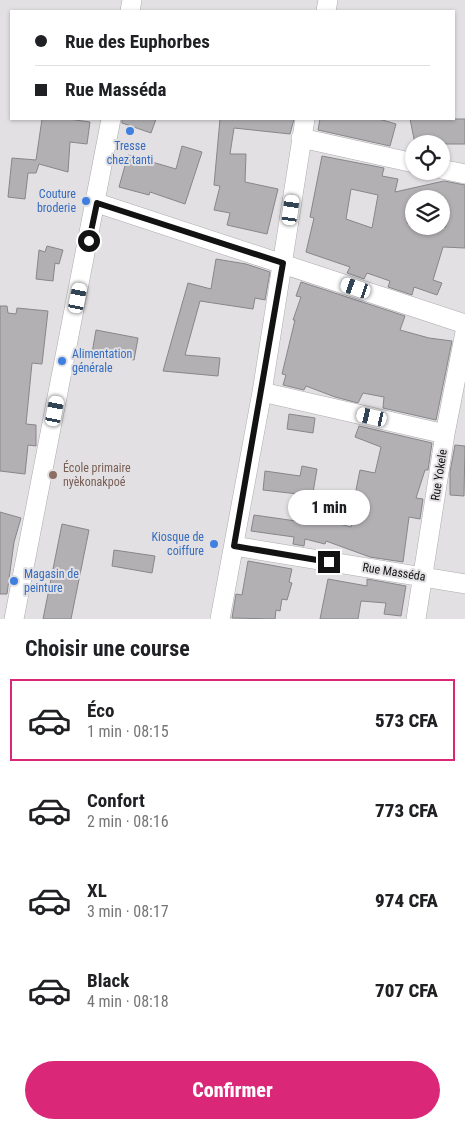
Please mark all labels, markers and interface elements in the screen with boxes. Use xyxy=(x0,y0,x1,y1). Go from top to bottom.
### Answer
text: Rue des Euphorbes xyxy=(65,30,210,53)
text: Rue Masséda xyxy=(65,78,166,101)
marker: Tresse chez tanti xyxy=(124,125,136,137)
map controls xyxy=(405,135,450,235)
button: locate xyxy=(405,135,450,180)
place label: Tresse chez tanti xyxy=(107,139,153,167)
place label: Couture broderie xyxy=(37,187,76,215)
button: layers xyxy=(405,190,450,235)
car xyxy=(281,194,300,226)
marker: Couture broderie xyxy=(80,195,92,207)
route start xyxy=(78,230,100,252)
car xyxy=(339,276,372,300)
car xyxy=(67,282,88,314)
place label: Alimentation générale xyxy=(72,347,133,375)
marker: Alimentation générale xyxy=(56,355,68,367)
car xyxy=(44,395,65,427)
car xyxy=(355,406,388,428)
street label: Rue Yokele xyxy=(428,448,450,502)
place label: École primaire nyèkonakpoé xyxy=(63,460,131,489)
marker: École primaire nyèkonakpoé xyxy=(47,469,59,481)
callout: 1 min xyxy=(288,490,370,524)
text: 1 min xyxy=(311,498,347,517)
place label: Kiosque de coiffure xyxy=(151,530,204,558)
marker: Kiosque de coiffure xyxy=(208,538,220,550)
route end xyxy=(318,551,340,573)
street label: Rue Masséda xyxy=(361,560,427,584)
place label: Magasin de peinture xyxy=(24,567,79,595)
marker: Magasin de peinture xyxy=(8,575,20,587)
text: Choisir une course xyxy=(25,636,190,661)
icon: car xyxy=(27,698,72,743)
text: Éco xyxy=(87,699,114,722)
text: 573 CFA xyxy=(375,709,438,732)
text: 1 min · 08:15 xyxy=(87,722,169,741)
icon: car xyxy=(27,788,72,833)
text: Confort xyxy=(87,789,145,812)
text: 773 CFA xyxy=(375,799,438,822)
text: 2 min · 08:16 xyxy=(87,812,169,831)
icon: car xyxy=(27,878,72,923)
text: XL xyxy=(87,879,107,902)
text: 974 CFA xyxy=(375,889,438,912)
text: 3 min · 08:17 xyxy=(87,902,169,921)
icon: car xyxy=(27,968,72,1013)
text: Black xyxy=(87,969,129,992)
text: 707 CFA xyxy=(375,979,438,1002)
text: 4 min · 08:18 xyxy=(87,992,169,1011)
button: Confirmer xyxy=(25,1061,440,1119)

